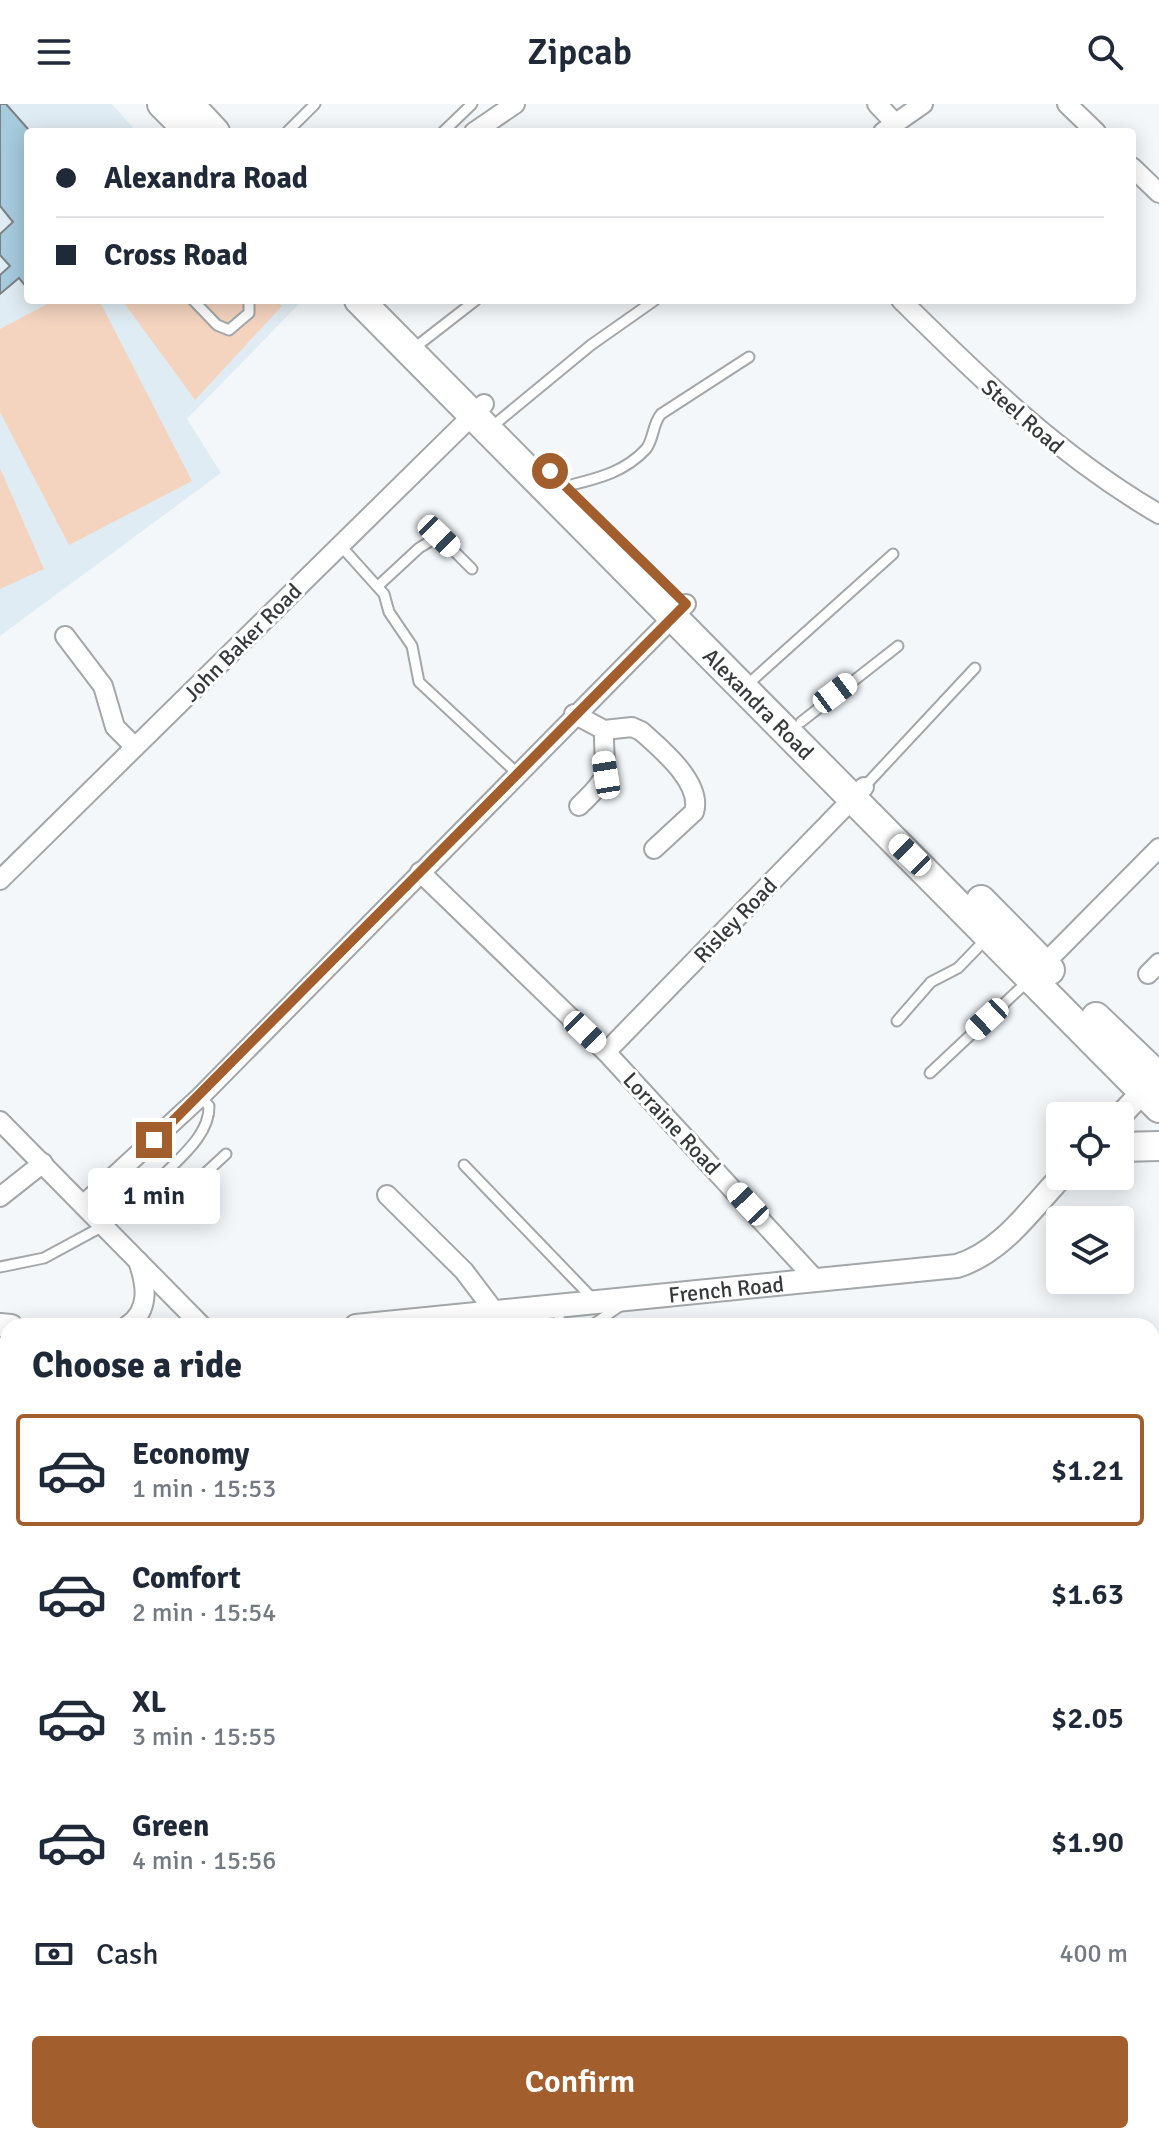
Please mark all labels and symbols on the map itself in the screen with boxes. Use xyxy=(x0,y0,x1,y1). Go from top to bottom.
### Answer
street label: Steel Road xyxy=(976,373,1069,459)
route start xyxy=(532,453,568,489)
car xyxy=(413,511,465,561)
street label: John Baker Road xyxy=(178,578,307,707)
street label: Alexandra Road xyxy=(697,642,819,765)
car xyxy=(809,669,861,717)
car xyxy=(590,749,622,801)
car xyxy=(884,830,936,880)
street label: Risley Road xyxy=(688,872,783,969)
car xyxy=(961,994,1013,1044)
car xyxy=(559,1007,611,1057)
street label: Lorraine Road xyxy=(617,1066,726,1180)
route end xyxy=(136,1122,172,1158)
callout: 1 min xyxy=(88,1168,220,1224)
car xyxy=(723,1178,773,1230)
street label: French Road xyxy=(667,1270,785,1309)

